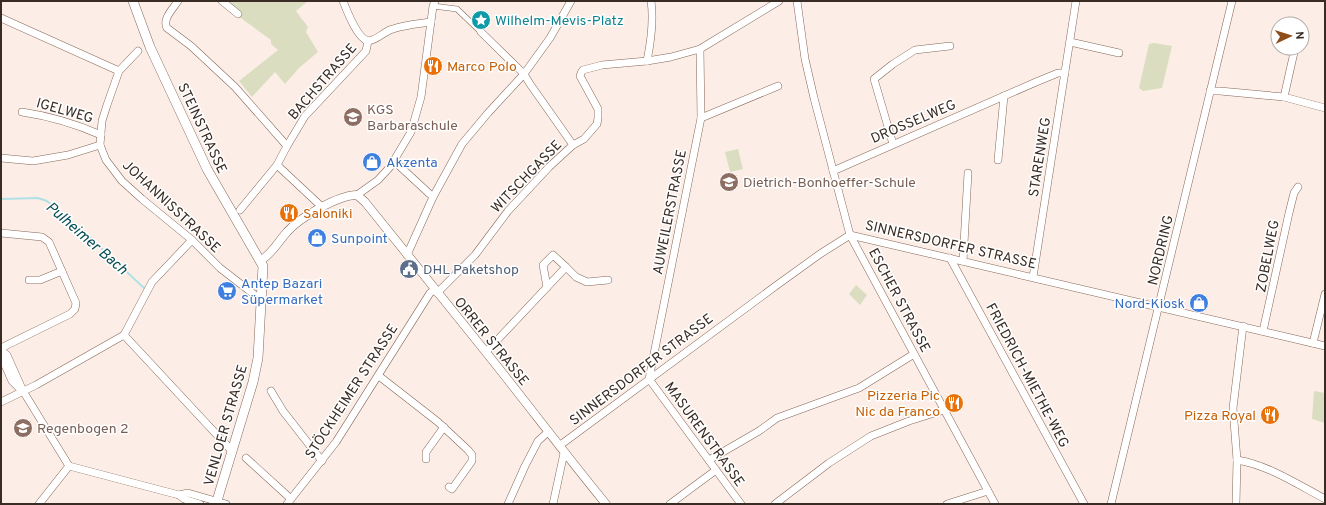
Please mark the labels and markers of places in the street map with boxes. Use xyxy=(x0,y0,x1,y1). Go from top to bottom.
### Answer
place icon: Wilhelm-Mevis-Platz xyxy=(470,9,492,31)
place label: Wilhelm-Mevis-Platz xyxy=(495,13,624,30)
restaurant icon: Marco Polo xyxy=(422,55,444,77)
place label: Marco Polo xyxy=(447,59,517,76)
place label: KGS Barbaraschule xyxy=(367,102,458,135)
school or university icon: KGS Barbaraschule xyxy=(342,106,364,128)
shop icon: Akzenta xyxy=(361,151,383,173)
place label: Akzenta xyxy=(386,155,438,172)
school or university icon: Dietrich-Bonhoeffer-Schule xyxy=(718,171,740,193)
place label: Dietrich-Bonhoeffer-Schule xyxy=(743,175,916,192)
restaurant icon: Saloniki xyxy=(278,202,300,224)
place label: Saloniki xyxy=(303,206,353,223)
shop icon: Sunpoint xyxy=(306,227,328,249)
place label: Sunpoint xyxy=(331,231,388,248)
public building icon: DHL Paketshop xyxy=(398,258,420,280)
place label: DHL Paketshop xyxy=(423,262,519,279)
place label: Antep Bazari Süpermarket xyxy=(241,276,323,309)
supermarket icon: Antep Bazari Süpermarket xyxy=(216,280,238,302)
shop icon: Nord-Kiosk xyxy=(1188,292,1210,314)
place label: Nord-Kiosk xyxy=(1114,296,1185,313)
place label: Pizzeria Pic Nic da Franco xyxy=(855,388,940,421)
restaurant icon: Pizzeria Pic Nic da Franco xyxy=(943,392,965,414)
restaurant icon: Pizza Royal xyxy=(1259,404,1281,426)
place label: Pizza Royal xyxy=(1184,408,1256,425)
school or university icon: Regenbogen 2 xyxy=(12,417,34,439)
place label: Regenbogen 2 xyxy=(37,421,128,438)

